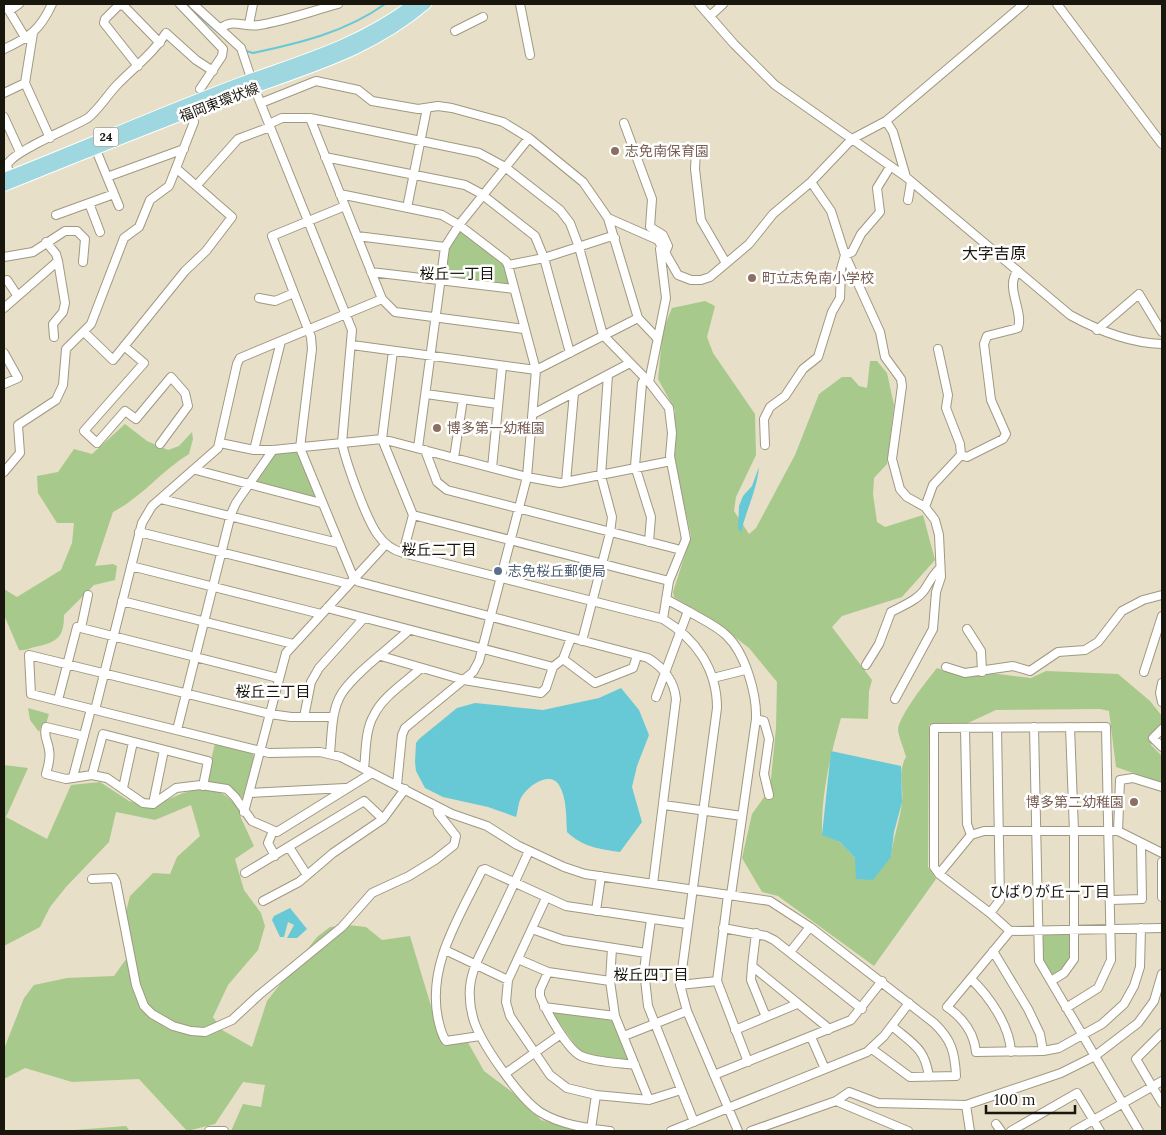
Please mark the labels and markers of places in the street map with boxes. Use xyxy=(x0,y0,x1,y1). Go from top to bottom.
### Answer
place label: 志免南保育園 xyxy=(625,142,709,160)
marker: 志免南保育園 xyxy=(609,145,621,157)
place label: 町立志免南小学校 xyxy=(762,269,874,287)
marker: 町立志免南小学校 xyxy=(746,272,758,284)
place label: 博多第一幼稚園 xyxy=(447,419,545,437)
marker: 博多第一幼稚園 xyxy=(431,422,443,434)
place label: 志免桜丘郵便局 xyxy=(508,562,606,580)
marker: 志免桜丘郵便局 xyxy=(492,565,504,577)
place label: 博多第二幼稚園 xyxy=(1026,793,1124,811)
marker: 博多第二幼稚園 xyxy=(1128,796,1140,808)

